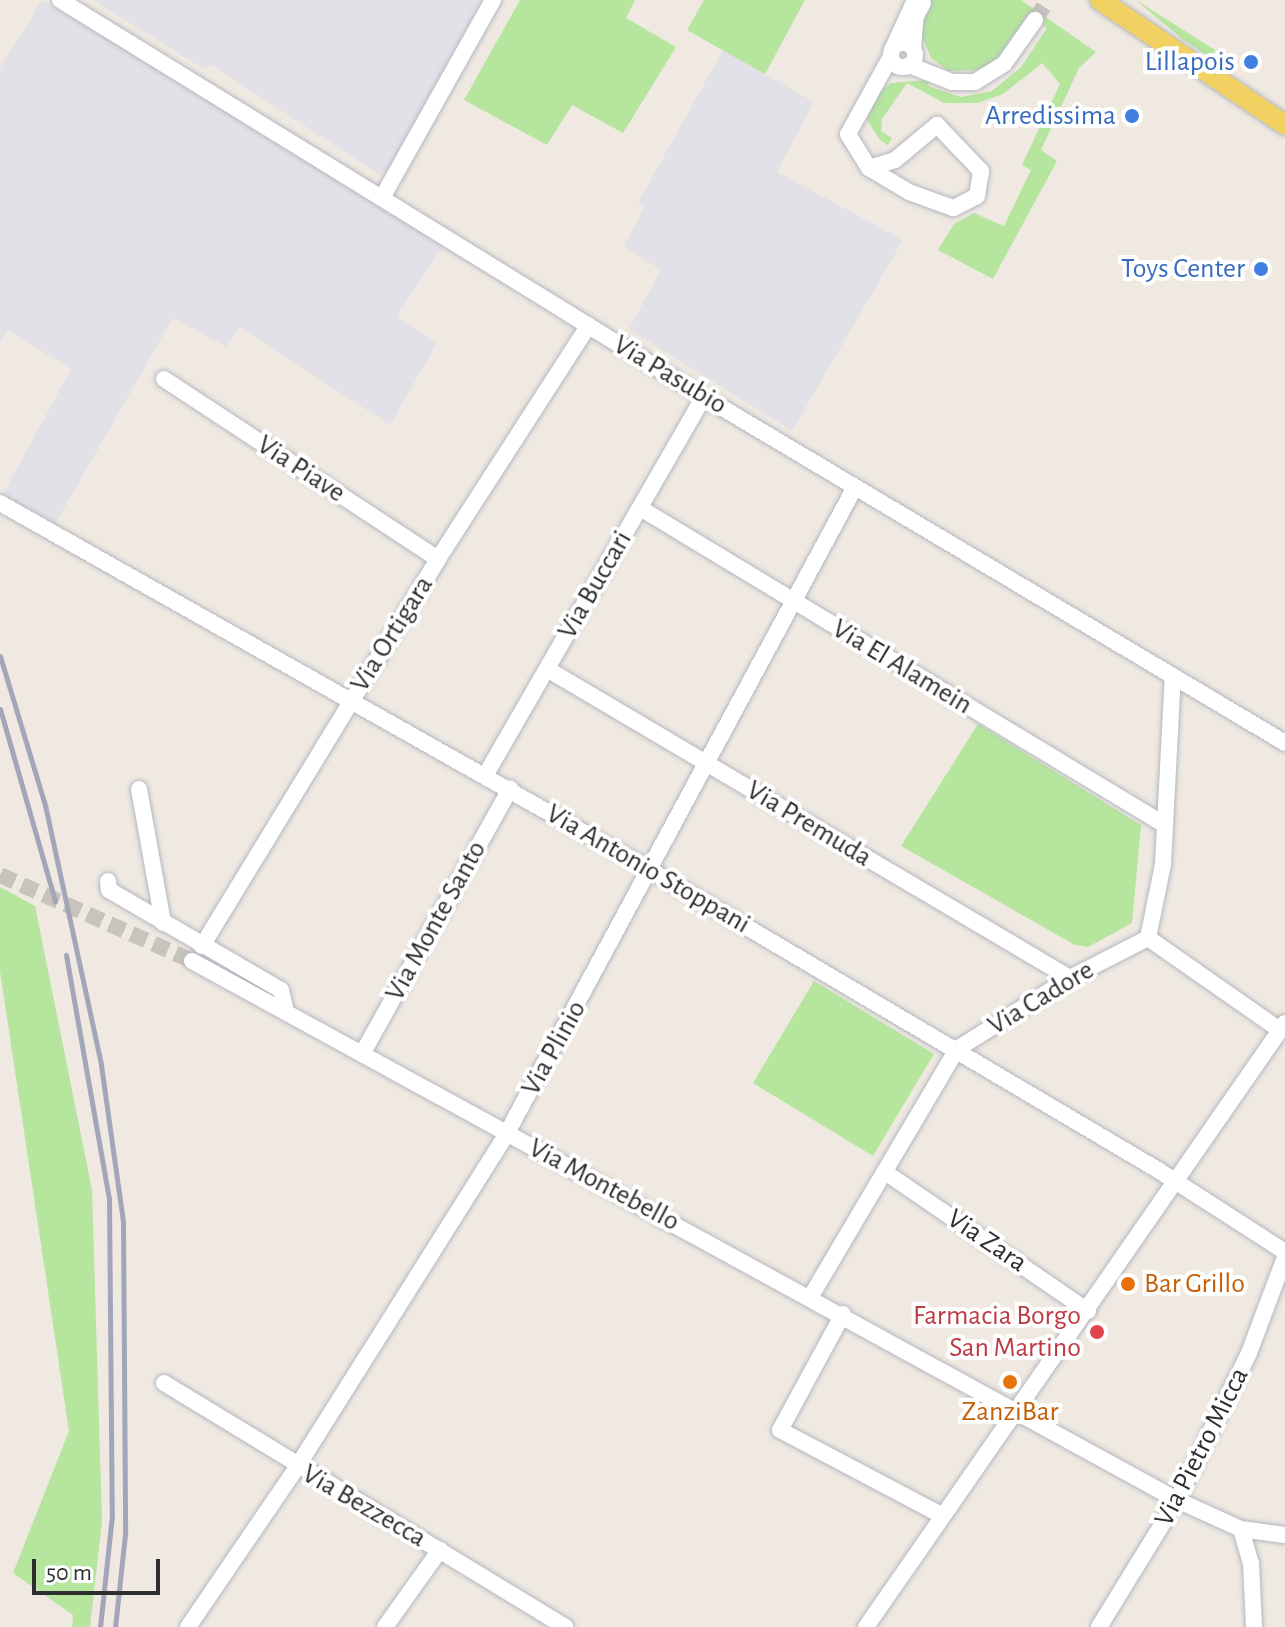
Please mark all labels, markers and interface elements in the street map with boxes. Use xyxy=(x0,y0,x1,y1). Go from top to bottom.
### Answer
place label: Lillapois xyxy=(1145,45,1235,79)
marker: Lillapois xyxy=(1242,53,1260,71)
place label: Arredissima xyxy=(985,99,1116,133)
marker: Arredissima xyxy=(1123,107,1141,125)
place label: Toys Center xyxy=(1121,252,1245,286)
marker: Toys Center xyxy=(1252,260,1270,278)
street label: Via Pasubio xyxy=(607,328,733,422)
street label: Via Piave xyxy=(251,428,351,510)
street label: Via Buccari xyxy=(551,525,639,645)
street label: Via Ortigara xyxy=(343,570,441,698)
street label: Via El Alamein xyxy=(826,612,978,722)
street label: Via Premuda xyxy=(740,773,878,875)
street label: Via Antonio Stoppani xyxy=(540,797,756,941)
street label: Via Monte Santo xyxy=(378,835,494,1007)
street label: Via Cadore xyxy=(982,953,1100,1043)
street label: Via Plinio xyxy=(514,995,594,1101)
street label: Via Montebello xyxy=(523,1131,685,1239)
street label: Via Zara xyxy=(941,1202,1033,1280)
place label: Bar Grillo xyxy=(1144,1267,1245,1301)
marker: Bar Grillo xyxy=(1119,1275,1137,1293)
place label: Farmacia Borgo San Martino xyxy=(913,1299,1081,1365)
marker: Farmacia Borgo San Martino xyxy=(1088,1323,1106,1341)
street label: Via Pietro Micca xyxy=(1148,1362,1256,1532)
marker: ZanziBar xyxy=(1001,1373,1019,1391)
place label: ZanziBar xyxy=(962,1395,1058,1429)
street label: Via Bezzecca xyxy=(296,1457,432,1555)
scale bar xyxy=(36,1543,164,1593)
text: 50 m xyxy=(46,1561,92,1585)

